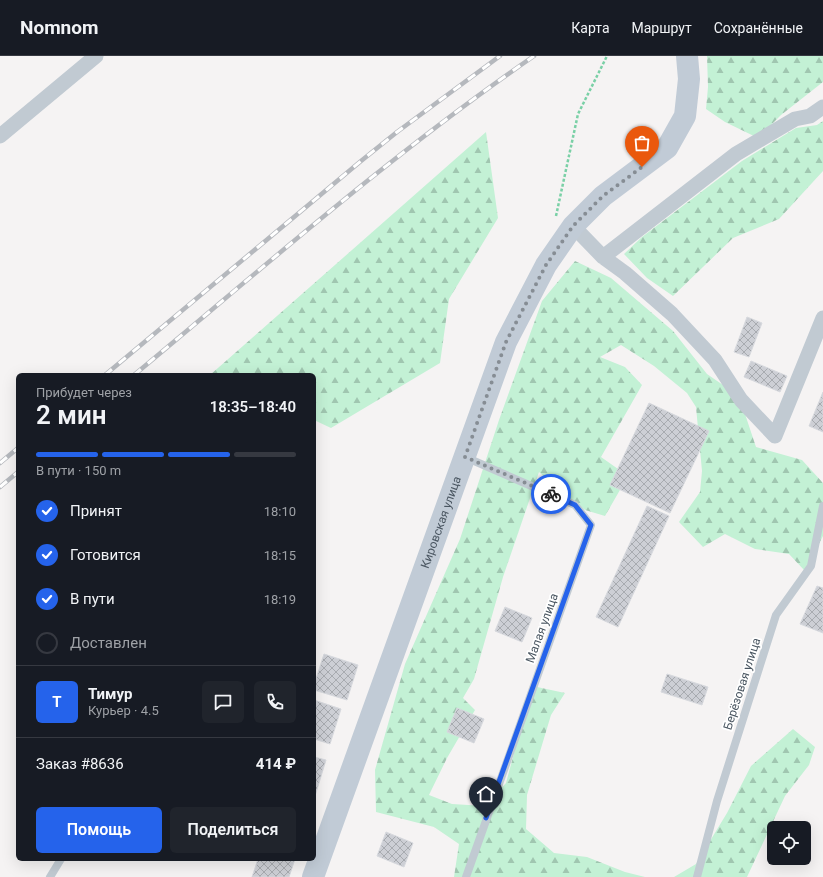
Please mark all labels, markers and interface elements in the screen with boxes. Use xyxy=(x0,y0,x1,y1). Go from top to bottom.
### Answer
text: Nomnom xyxy=(20,16,98,39)
text: Карта xyxy=(571,20,610,36)
text: Маршрут xyxy=(632,20,692,36)
text: Сохранённые xyxy=(714,20,803,36)
pin xyxy=(625,126,659,167)
icon: bag xyxy=(631,132,653,154)
text: Прибудет через xyxy=(36,385,132,400)
text: 18:35–18:40 xyxy=(210,398,296,416)
text: 2 мин xyxy=(36,400,107,430)
text: В пути · 150 m xyxy=(36,463,121,478)
street label: Кировская улица xyxy=(418,474,464,570)
courier xyxy=(531,474,571,514)
icon: bike xyxy=(540,483,562,505)
icon: check xyxy=(36,500,58,522)
text: Принят xyxy=(70,502,122,520)
text: 18:10 xyxy=(264,504,296,519)
icon: check xyxy=(36,544,58,566)
text: Готовится xyxy=(70,546,141,564)
text: 18:15 xyxy=(264,548,296,563)
icon: check xyxy=(36,588,58,610)
text: В пути xyxy=(70,590,115,608)
street label: Малая улица xyxy=(523,591,561,665)
text: 18:19 xyxy=(264,592,296,607)
text: Доставлен xyxy=(70,634,147,652)
street label: Берёзовая улица xyxy=(721,636,763,732)
button: chat xyxy=(202,681,244,723)
button: phone xyxy=(254,681,296,723)
text: Тимур xyxy=(88,685,132,703)
text: Т xyxy=(52,693,62,711)
text: Курьер · 4.5 xyxy=(88,703,159,718)
text: Заказ #8636 xyxy=(36,755,124,773)
text: 414 ₽ xyxy=(256,755,296,773)
pin xyxy=(469,777,503,818)
icon: home xyxy=(475,783,497,805)
button: Помощь xyxy=(36,807,162,853)
button: Поделиться xyxy=(170,807,296,853)
map controls xyxy=(767,821,811,865)
button: locate xyxy=(767,821,811,865)

